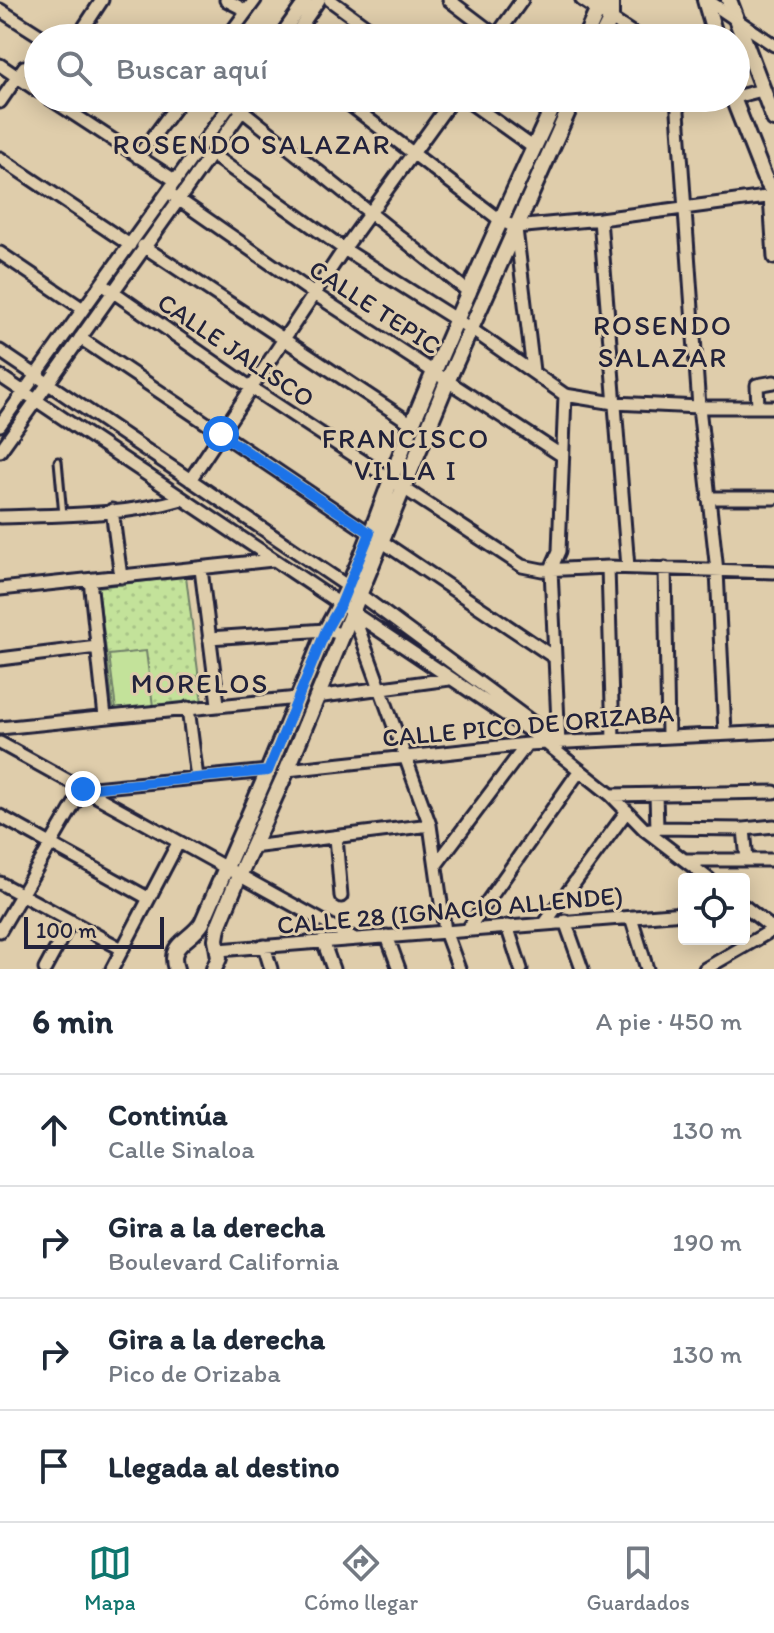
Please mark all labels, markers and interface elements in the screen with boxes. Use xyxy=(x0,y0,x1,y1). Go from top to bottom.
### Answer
search box xyxy=(24,24,750,112)
icon: search xyxy=(52,46,96,90)
text: Buscar aquí xyxy=(116,50,268,87)
district label: ROSENDO SALAZAR xyxy=(113,127,391,161)
street label: CALLE TEPIC xyxy=(303,253,447,361)
street label: CALLE JALISCO xyxy=(151,286,321,414)
district label: ROSENDO SALAZAR xyxy=(593,308,733,374)
route start xyxy=(203,416,239,452)
district label: FRANCISCO VILLA I xyxy=(322,421,490,487)
district label: MORELOS xyxy=(131,666,269,700)
street label: CALLE PICO DE ORIZABA xyxy=(381,696,676,754)
route end xyxy=(65,771,101,807)
map controls xyxy=(678,873,750,945)
button: locate xyxy=(678,873,750,945)
street label: CALLE 28 (IGNACIO ALLENDE) xyxy=(276,879,624,941)
scale bar xyxy=(24,913,164,949)
text: 100 m xyxy=(36,917,97,944)
text: 6 min xyxy=(32,1001,113,1042)
text: A pie · 450 m xyxy=(596,1005,742,1037)
text: Continúa xyxy=(108,1096,228,1133)
icon: ahead xyxy=(32,1108,76,1152)
text: 130 m xyxy=(672,1114,742,1146)
text: Calle Sinaloa xyxy=(108,1133,255,1165)
text: Gira a la derecha xyxy=(108,1208,325,1245)
icon: right xyxy=(32,1220,76,1264)
text: 190 m xyxy=(673,1226,742,1258)
text: Boulevard California xyxy=(108,1245,339,1277)
text: Gira a la derecha xyxy=(108,1320,325,1357)
icon: right xyxy=(32,1332,76,1376)
text: 130 m xyxy=(672,1338,742,1370)
text: Pico de Orizaba xyxy=(108,1357,281,1389)
icon: arrive xyxy=(32,1444,76,1488)
text: Llegada al destino xyxy=(108,1448,340,1485)
tab: Mapa xyxy=(84,1541,136,1616)
tab: Cómo llegar xyxy=(304,1541,418,1616)
tab: Guardados xyxy=(587,1541,690,1616)

